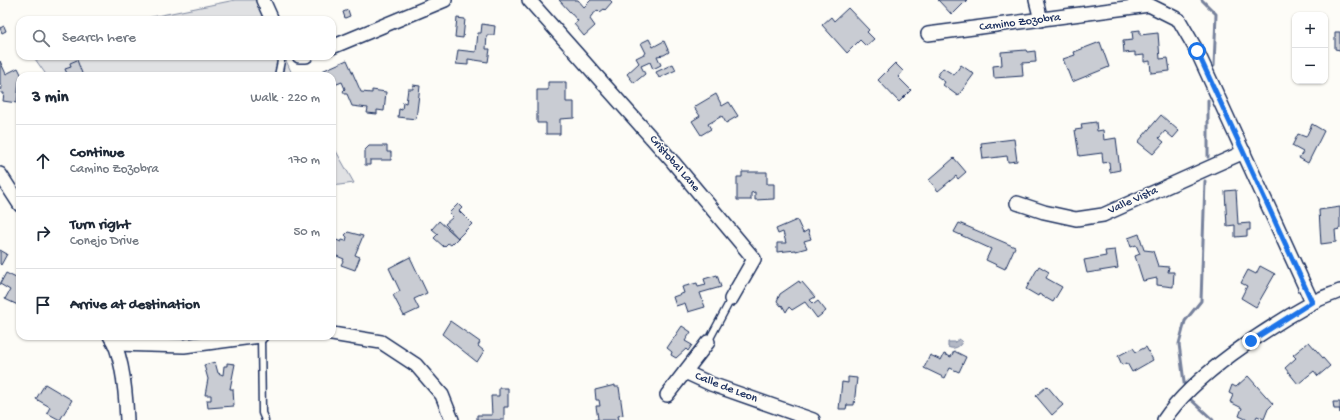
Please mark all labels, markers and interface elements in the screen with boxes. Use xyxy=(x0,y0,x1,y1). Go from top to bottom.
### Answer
street label: Camino Zozobra xyxy=(979,11,1062,35)
map controls xyxy=(1292,12,1328,84)
button: + xyxy=(1292,12,1328,48)
search box xyxy=(16,16,336,60)
icon: search xyxy=(30,27,52,49)
text: Search here xyxy=(62,29,136,47)
route start xyxy=(1188,42,1206,60)
button: − xyxy=(1292,48,1328,84)
text: 3 min xyxy=(32,88,69,108)
text: Walk · 220 m xyxy=(250,91,320,106)
street label: Cristobal Lane xyxy=(646,133,703,196)
text: Continue xyxy=(70,144,124,162)
icon: ahead xyxy=(32,150,54,172)
text: 170 m xyxy=(288,153,320,168)
text: Camino Zozobra xyxy=(70,162,159,177)
street label: Valle Vista xyxy=(1105,184,1160,219)
text: Turn right xyxy=(70,216,130,234)
icon: right xyxy=(32,222,54,244)
text: 50 m xyxy=(293,225,320,240)
text: Conejo Drive xyxy=(70,234,139,249)
icon: arrive xyxy=(32,294,54,316)
text: Arrive at destination xyxy=(70,296,200,314)
route end xyxy=(1242,332,1260,350)
street label: Calle de Leon xyxy=(693,370,760,406)

